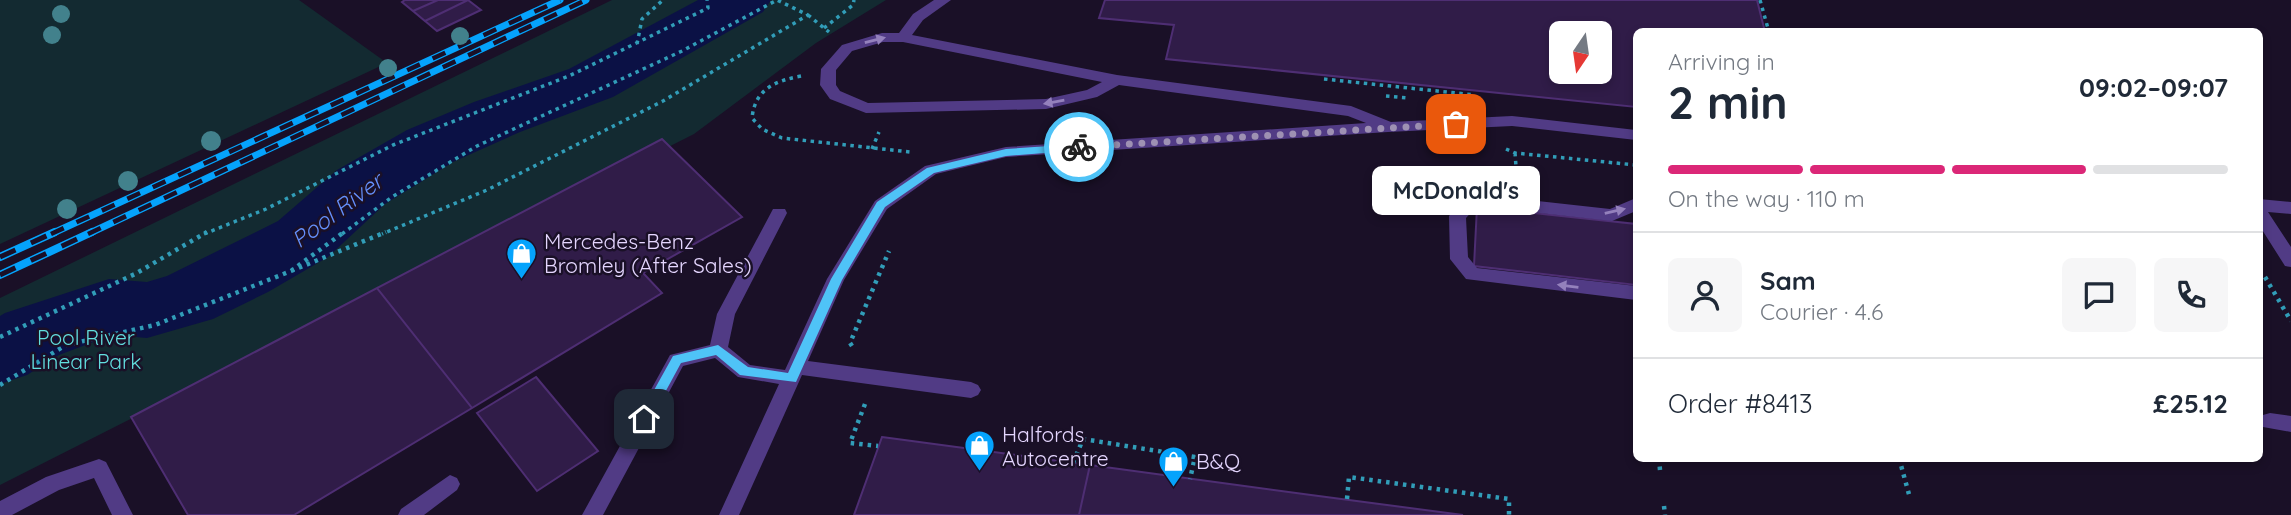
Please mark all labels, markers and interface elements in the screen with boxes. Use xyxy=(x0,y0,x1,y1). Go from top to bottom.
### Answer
north arrow xyxy=(1549,21,1612,84)
map controls xyxy=(1549,21,1612,84)
one-way arrow xyxy=(864,34,886,45)
text: Arriving in xyxy=(1668,47,1775,76)
text: 09:02–09:07 xyxy=(2079,71,2228,104)
text: 2 min xyxy=(1668,73,1788,131)
pin xyxy=(1426,94,1486,154)
one-way arrow xyxy=(1043,97,1065,108)
icon: bag xyxy=(1437,105,1475,143)
courier xyxy=(1044,112,1114,182)
icon: bike xyxy=(1060,128,1098,166)
water label: Pool River xyxy=(286,164,391,254)
callout: McDonald's xyxy=(1372,166,1540,215)
text: McDonald's xyxy=(1393,176,1519,205)
text: On the way · 110 m xyxy=(1668,184,1865,213)
one-way arrow xyxy=(1604,206,1626,217)
place label: Mercedes-Benz Bromley (After Sales) xyxy=(544,228,752,278)
shop icon: Mercedes-Benz Bromley (After Sales) xyxy=(504,236,538,280)
button: person xyxy=(1668,258,1742,332)
button: chat xyxy=(2062,258,2136,332)
button: phone xyxy=(2154,258,2228,332)
text: Sam xyxy=(1760,264,1816,297)
one-way arrow xyxy=(1557,280,1579,291)
text: Courier · 4.6 xyxy=(1760,297,1883,326)
park label: Pool River Linear Park xyxy=(31,324,141,374)
text: Order #8413 xyxy=(1668,387,1813,420)
text: £25.12 xyxy=(2153,387,2228,420)
pin xyxy=(614,389,674,449)
icon: home xyxy=(625,400,663,438)
place label: Halfords Autocentre xyxy=(1002,421,1109,471)
shop icon: Halfords Autocentre xyxy=(962,429,996,473)
shop icon: B&Q xyxy=(1156,444,1190,488)
place label: B&Q xyxy=(1196,448,1241,474)

